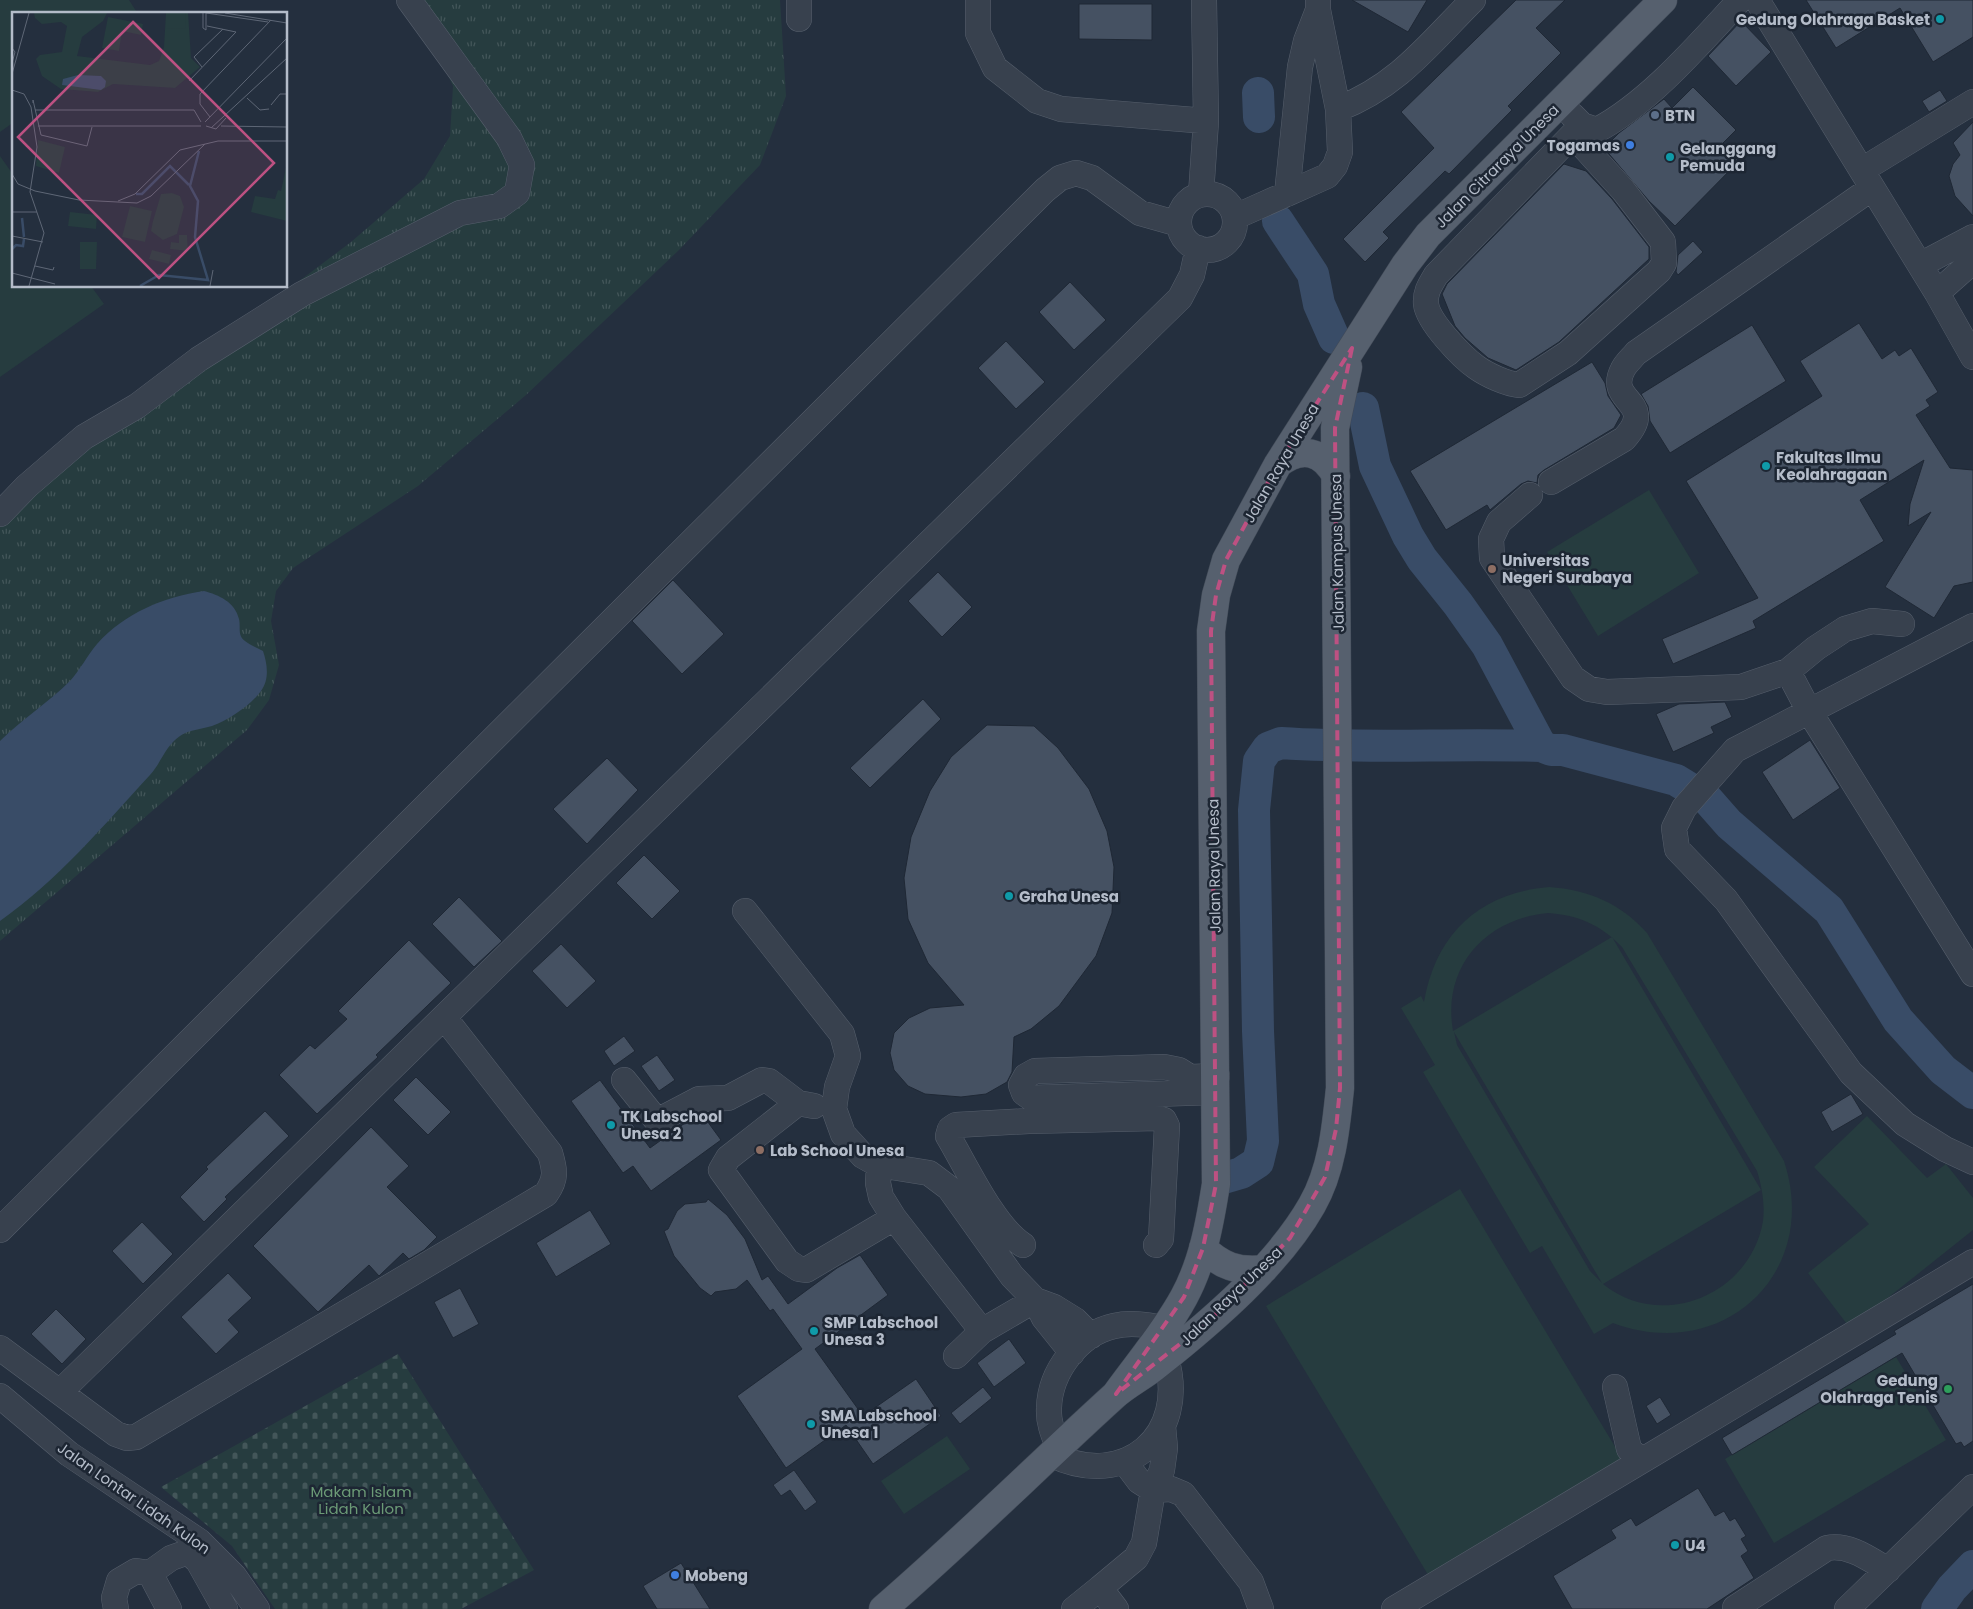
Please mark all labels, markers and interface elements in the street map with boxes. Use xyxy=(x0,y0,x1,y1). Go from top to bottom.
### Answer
place label: Gedung Olahraga Basket xyxy=(1736,9,1930,30)
inset map xyxy=(12,12,288,288)
marker: Gedung Olahraga Basket xyxy=(1934,13,1946,25)
street label: Jalan Citraraya Unesa xyxy=(1430,99,1564,233)
place label: BTN xyxy=(1665,105,1695,126)
marker: BTN xyxy=(1649,109,1661,121)
place label: Togamas xyxy=(1547,135,1620,156)
place label: Gelanggang Pemuda xyxy=(1680,138,1776,176)
marker: Togamas xyxy=(1624,139,1636,151)
marker: Gelanggang Pemuda xyxy=(1664,151,1676,163)
street label: Jalan Raya Unesa xyxy=(1238,400,1324,526)
place label: Fakultas Ilmu Keolahragaan xyxy=(1776,447,1887,485)
marker: Fakultas Ilmu Keolahragaan xyxy=(1760,460,1772,472)
street label: Jalan Kampus Unesa xyxy=(1325,473,1349,633)
place label: Universitas Negeri Surabaya xyxy=(1502,550,1632,588)
marker: Universitas Negeri Surabaya xyxy=(1486,563,1498,575)
street label: Jalan Raya Unesa xyxy=(1202,799,1226,933)
place label: Graha Unesa xyxy=(1019,886,1119,907)
marker: Graha Unesa xyxy=(1003,890,1015,902)
place label: TK Labschool Unesa 2 xyxy=(621,1106,722,1144)
marker: TK Labschool Unesa 2 xyxy=(605,1119,617,1131)
place label: Lab School Unesa xyxy=(770,1140,904,1161)
marker: Lab School Unesa xyxy=(754,1144,766,1156)
street label: Jalan Raya Unesa xyxy=(1175,1242,1287,1350)
place label: SMP Labschool Unesa 3 xyxy=(824,1312,938,1350)
marker: SMP Labschool Unesa 3 xyxy=(808,1325,820,1337)
place label: Gedung Olahraga Tenis xyxy=(1820,1370,1938,1408)
marker: Gedung Olahraga Tenis xyxy=(1942,1383,1954,1395)
place label: SMA Labschool Unesa 1 xyxy=(821,1405,937,1443)
marker: SMA Labschool Unesa 1 xyxy=(805,1418,817,1430)
street label: Jalan Lontar Lidah Kulon xyxy=(53,1437,215,1559)
park label: Makam Islam Lidah Kulon xyxy=(310,1481,412,1519)
place label: U4 xyxy=(1685,1535,1706,1556)
marker: U4 xyxy=(1669,1539,1681,1551)
place label: Mobeng xyxy=(685,1565,748,1586)
marker: Mobeng xyxy=(669,1569,681,1581)

